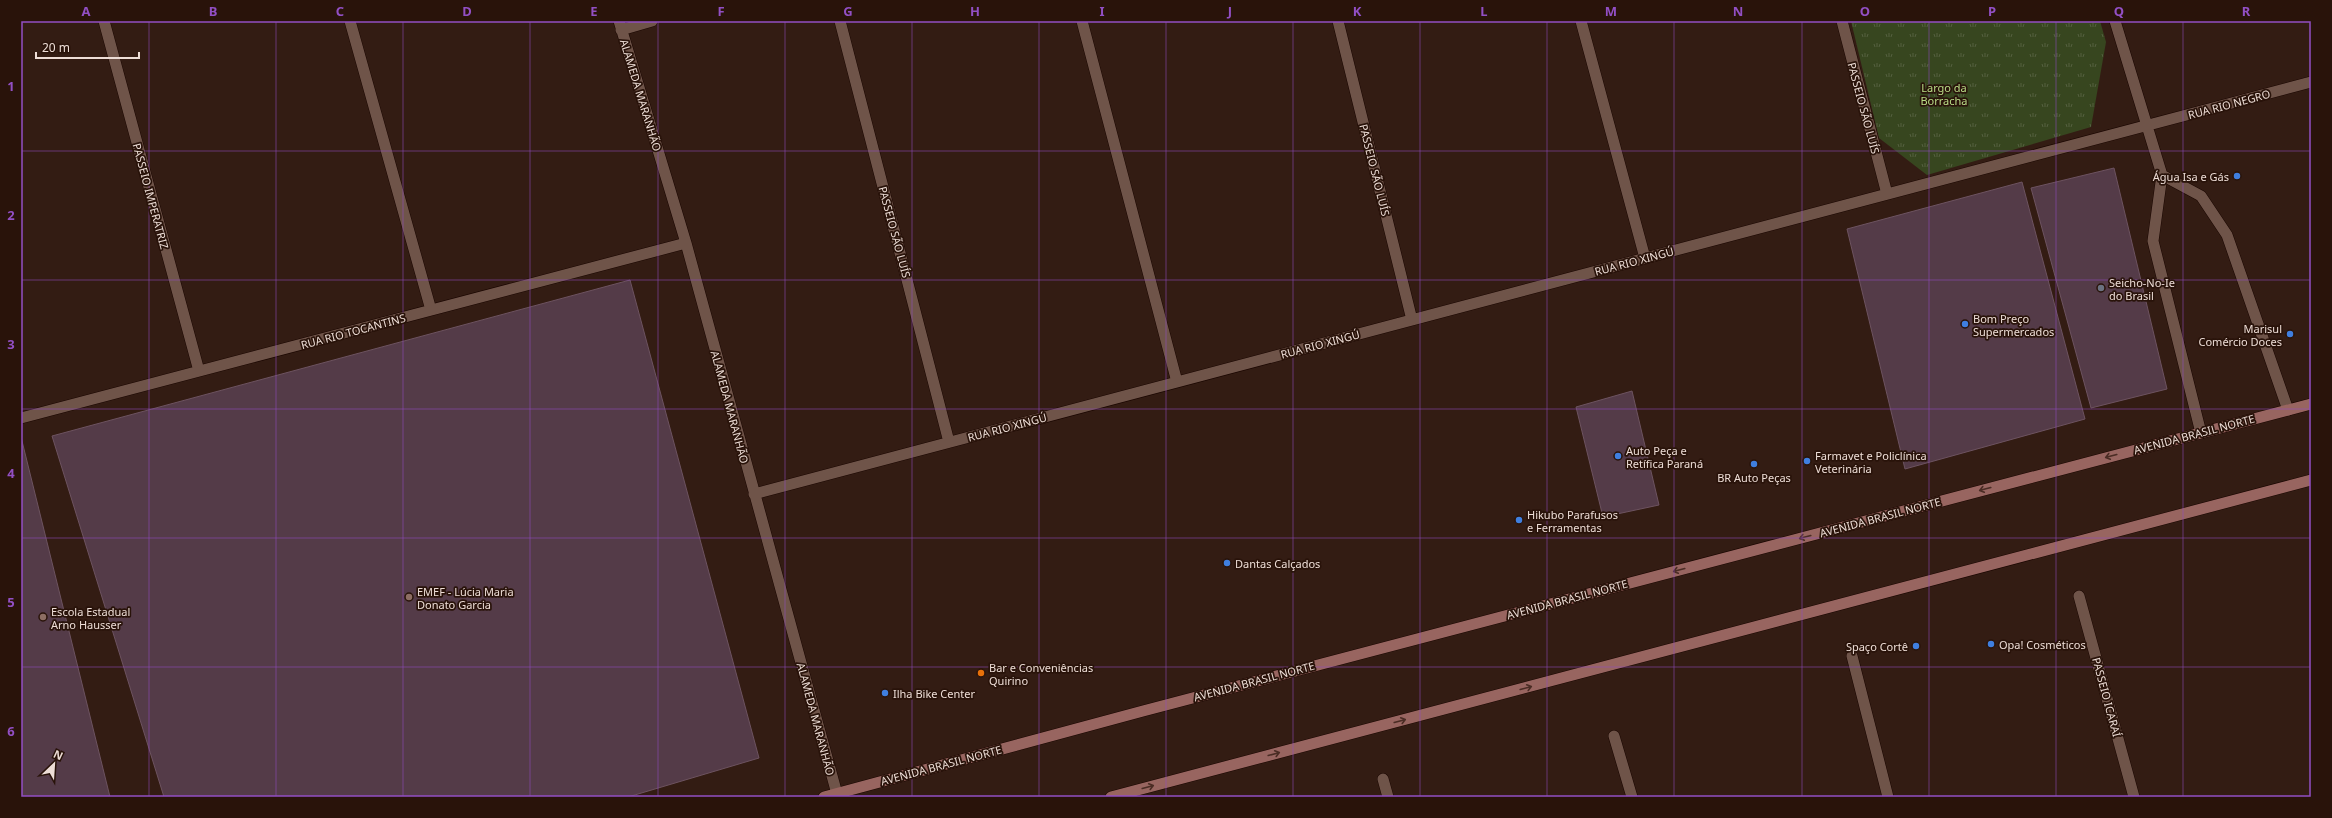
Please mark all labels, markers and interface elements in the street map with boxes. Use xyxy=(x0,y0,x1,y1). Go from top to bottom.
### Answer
text: A xyxy=(82,2,91,20)
text: B xyxy=(209,2,217,20)
text: C xyxy=(336,2,344,20)
text: D xyxy=(462,2,472,20)
text: E xyxy=(590,2,598,20)
text: F xyxy=(717,2,725,20)
text: G xyxy=(843,2,853,20)
text: H xyxy=(970,2,980,20)
text: I xyxy=(1099,2,1105,20)
text: J xyxy=(1227,2,1232,20)
text: K xyxy=(1353,2,1362,20)
text: L xyxy=(1480,2,1488,20)
text: M xyxy=(1605,2,1617,20)
text: N xyxy=(1733,2,1743,20)
text: O xyxy=(1860,2,1870,20)
text: P xyxy=(1988,2,1996,20)
text: Q xyxy=(2114,2,2124,20)
text: R xyxy=(2242,2,2251,20)
scale bar xyxy=(36,34,139,60)
street label: ALAMEDA MARANHÃO xyxy=(617,37,665,153)
text: 20 m xyxy=(42,39,70,56)
street label: PASSEIO SÃO LUÍS xyxy=(1845,61,1883,155)
text: 1 xyxy=(7,77,15,95)
park label: Largo da Borracha xyxy=(1920,80,1968,108)
street label: RUA RIO NEGRO xyxy=(2186,86,2272,122)
street label: PASSEIO SÃO LUÍS xyxy=(1356,122,1394,218)
street label: PASSEIO IMPERATRIZ xyxy=(130,141,172,251)
place label: Água Isa e Gás xyxy=(2153,169,2229,184)
marker: Água Isa e Gás xyxy=(2232,171,2242,181)
street label: PASSEIO SÃO LUÍS xyxy=(876,185,914,279)
text: 2 xyxy=(7,206,15,224)
street label: RUA RIO XINGÚ xyxy=(1593,243,1675,279)
place label: Seicho-No-Ie do Brasil xyxy=(2109,275,2175,303)
marker: Seicho-No-Ie do Brasil xyxy=(2096,283,2106,293)
street label: RUA RIO TOCANTINS xyxy=(299,310,407,352)
place label: Bom Preço Supermercados xyxy=(1973,311,2054,339)
marker: Bom Preço Supermercados xyxy=(1960,319,1970,329)
place label: Marisul Comércio Doces xyxy=(2199,321,2282,349)
street label: RUA RIO XINGÚ xyxy=(1279,326,1361,362)
marker: Marisul Comércio Doces xyxy=(2285,329,2295,339)
text: 3 xyxy=(7,335,15,353)
street label: ALAMEDA MARANHÃO xyxy=(708,349,752,465)
street label: RUA RIO XINGÚ xyxy=(966,409,1048,445)
street label: AVENIDA BRASIL NORTE xyxy=(2132,411,2256,457)
place label: Auto Peça e Retífica Paraná xyxy=(1626,443,1703,471)
place label: Farmavet e Policlínica Veterinária xyxy=(1815,448,1927,476)
marker: Auto Peça e Retífica Paraná xyxy=(1613,451,1623,461)
one-way arrow xyxy=(2105,453,2118,460)
marker: Farmavet e Policlínica Veterinária xyxy=(1802,456,1812,466)
marker: BR Auto Peças xyxy=(1749,459,1759,469)
text: 4 xyxy=(7,464,15,482)
place label: BR Auto Peças xyxy=(1717,470,1791,485)
one-way arrow xyxy=(1979,486,1992,494)
street label: AVENIDA BRASIL NORTE xyxy=(1818,494,1942,540)
place label: Hikubo Parafusos e Ferramentas xyxy=(1527,507,1618,535)
marker: Hikubo Parafusos e Ferramentas xyxy=(1514,515,1524,525)
one-way arrow xyxy=(1799,533,1812,541)
place label: Dantas Calçados xyxy=(1235,556,1320,571)
marker: Dantas Calçados xyxy=(1222,558,1232,568)
one-way arrow xyxy=(1673,566,1686,574)
street label: AVENIDA BRASIL NORTE xyxy=(1505,576,1629,622)
place label: EMEF - Lúcia Maria Donato Garcia xyxy=(417,584,514,612)
marker: EMEF - Lúcia Maria Donato Garcia xyxy=(404,592,414,602)
text: 5 xyxy=(7,593,15,611)
place label: Escola Estadual Arno Hausser xyxy=(51,604,130,632)
marker: Escola Estadual Arno Hausser xyxy=(38,612,48,622)
place label: Opa! Cosméticos xyxy=(1999,637,2086,652)
place label: Spaço Cortê xyxy=(1846,639,1908,654)
marker: Opa! Cosméticos xyxy=(1986,639,1996,649)
marker: Spaço Cortê xyxy=(1911,641,1921,651)
street label: PASSEIO ICARAÍ xyxy=(2089,656,2125,739)
street label: AVENIDA BRASIL NORTE xyxy=(1192,658,1316,704)
place label: Bar e Conveniências Quirino xyxy=(989,660,1093,688)
street label: ALAMEDA MARANHÃO xyxy=(794,661,838,777)
marker: Bar e Conveniências Quirino xyxy=(976,668,986,678)
one-way arrow xyxy=(1519,683,1532,691)
place label: Ilha Bike Center xyxy=(893,686,975,701)
marker: Ilha Bike Center xyxy=(880,688,890,698)
one-way arrow xyxy=(1393,716,1406,724)
text: 6 xyxy=(7,722,15,740)
street label: AVENIDA BRASIL NORTE xyxy=(879,742,1003,788)
north arrow xyxy=(34,744,74,784)
text: N xyxy=(51,746,66,763)
one-way arrow xyxy=(1267,750,1280,757)
one-way arrow xyxy=(1142,783,1155,790)

